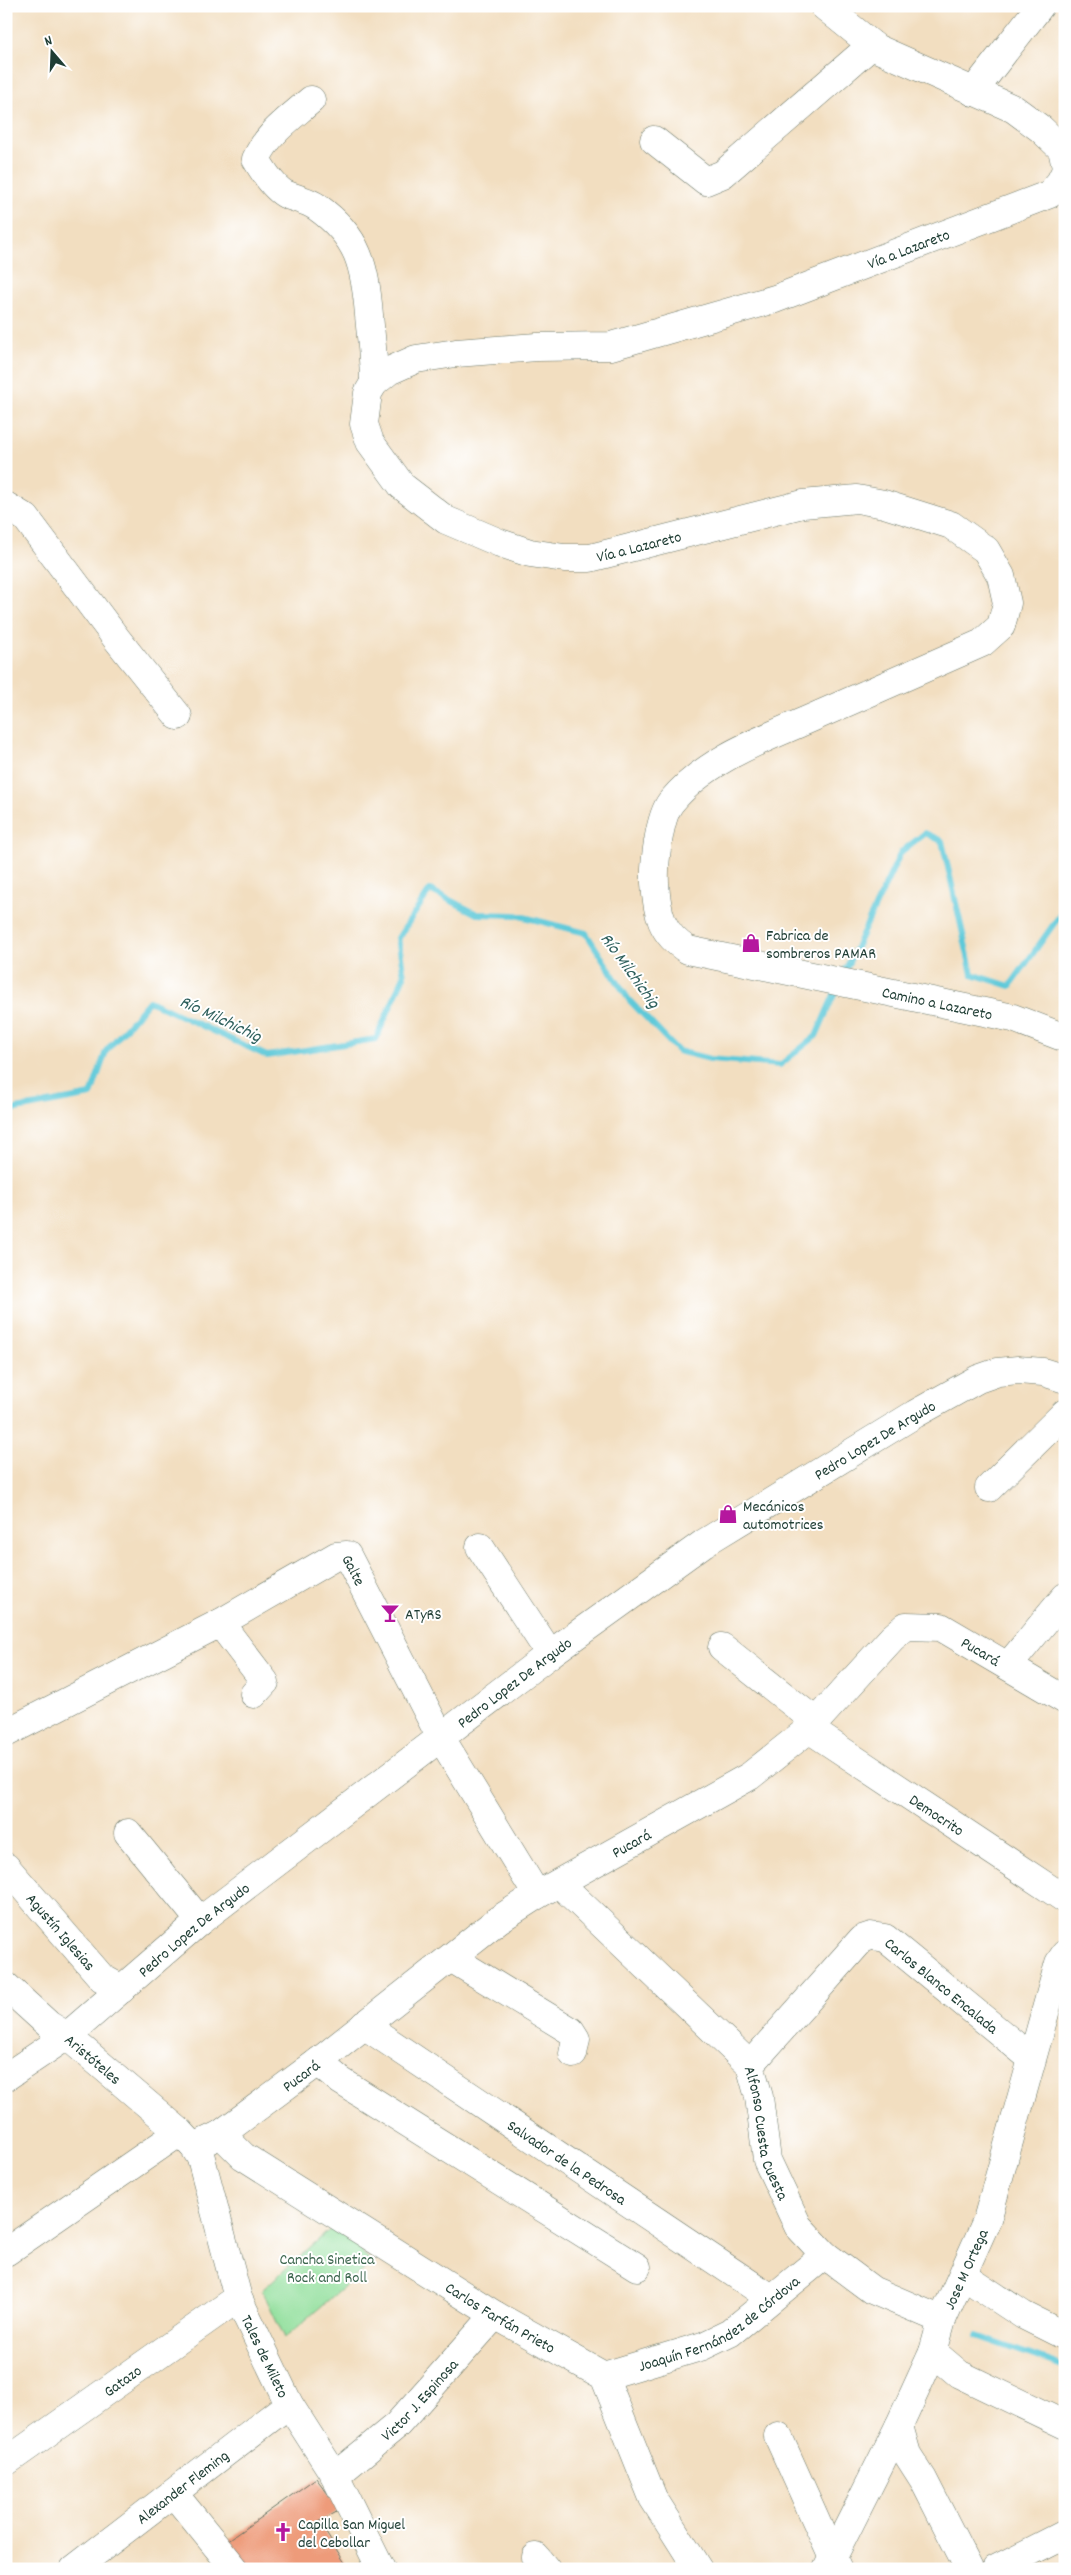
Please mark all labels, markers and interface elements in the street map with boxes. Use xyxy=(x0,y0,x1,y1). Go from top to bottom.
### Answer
north arrow xyxy=(28,28,78,78)
text: N xyxy=(42,31,55,52)
street label: Vía a Lazareto xyxy=(864,224,953,277)
street label: Vía a Lazareto xyxy=(594,526,684,570)
place label: Fabrica de sombreros PAMAR xyxy=(766,925,876,966)
water label: Río Milchichig xyxy=(593,929,666,1015)
shop icon: Fabrica de sombreros PAMAR xyxy=(740,932,762,954)
street label: Camino a Lazareto xyxy=(880,982,994,1027)
water label: Río Milchichig xyxy=(175,990,266,1051)
street label: Pedro Lopez De Argudo xyxy=(810,1396,941,1487)
place label: Mecánicos automotrices xyxy=(743,1496,824,1537)
shop icon: Mecánicos automotrices xyxy=(717,1503,739,1525)
street label: Galte xyxy=(335,1551,370,1590)
bar icon: ATyRS xyxy=(379,1602,401,1624)
place label: ATyRS xyxy=(405,1604,441,1627)
street label: Pucará xyxy=(956,1632,1004,1673)
street label: Pedro Lopez De Argudo xyxy=(453,1633,577,1735)
street label: Democrito xyxy=(904,1790,968,1843)
street label: Pucará xyxy=(608,1824,656,1865)
street label: Pedro Lopez De Argudo xyxy=(134,1878,255,1984)
street label: Agustín Iglesias xyxy=(20,1889,100,1977)
street label: Carlos Blanco Encalada xyxy=(879,1933,1003,2041)
street label: Aristóteles xyxy=(59,2030,125,2091)
street label: Pucará xyxy=(278,2055,326,2099)
street label: Alfonso Cuesta Cuesta xyxy=(737,2064,793,2205)
street label: Salvador de la Pedrosa xyxy=(502,2115,631,2212)
street label: Jose M Ortega xyxy=(939,2225,996,2314)
park label: Cancha Sinetica Rock and Roll xyxy=(280,2249,375,2290)
street label: Joaquín Fernández de Córdova xyxy=(636,2271,806,2379)
street label: Carlos Farfán Prieto xyxy=(440,2277,559,2360)
street label: Tales de Mileto xyxy=(234,2312,293,2402)
street label: Victor J. Espinosa xyxy=(377,2354,465,2448)
street label: Gatazo xyxy=(100,2360,147,2404)
street label: Alexander Fleming xyxy=(132,2445,234,2531)
place label: Capilla San Miguel del Cebollar xyxy=(298,2514,405,2555)
church icon: Capilla San Miguel del Cebollar xyxy=(272,2521,294,2543)

